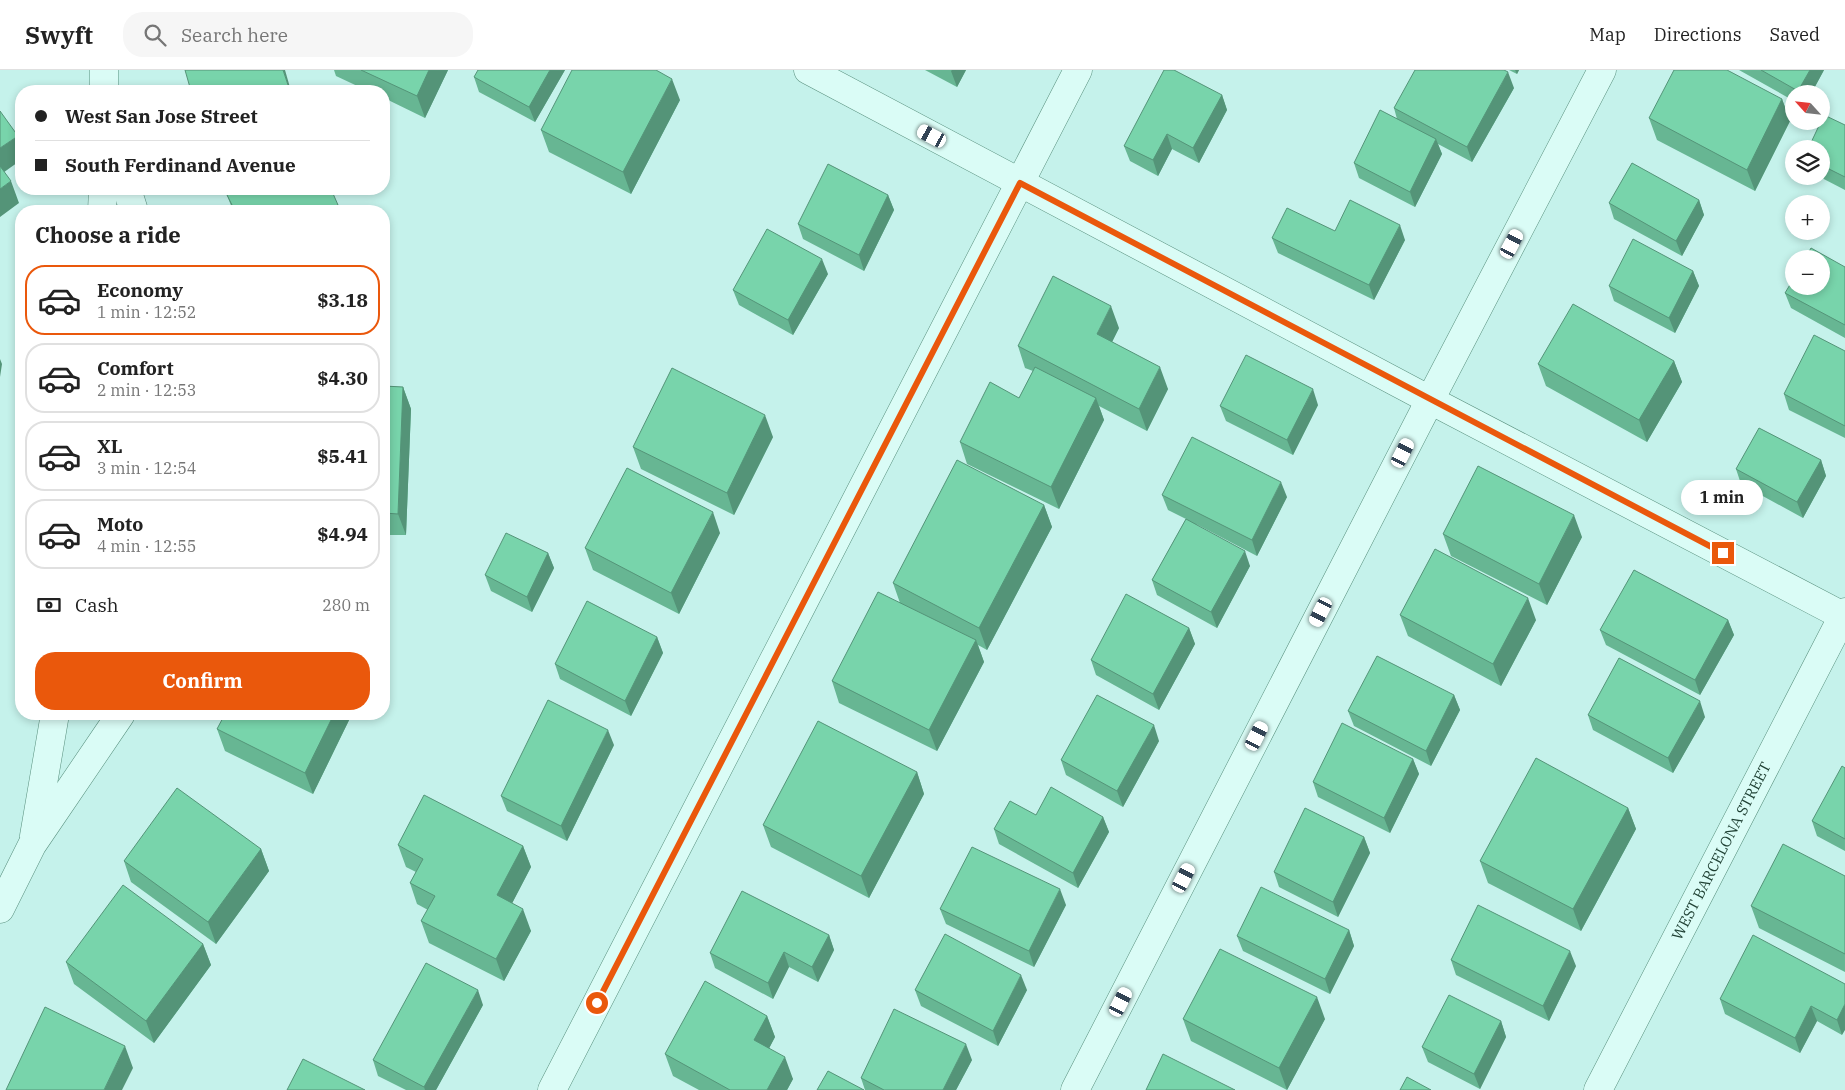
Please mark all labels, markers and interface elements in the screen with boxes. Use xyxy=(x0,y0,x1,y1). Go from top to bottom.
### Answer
search box xyxy=(123,12,473,57)
text: Swyft xyxy=(25,19,93,51)
icon: search xyxy=(141,21,169,49)
text: Search here xyxy=(181,23,288,47)
text: Map xyxy=(1589,23,1626,46)
text: Directions xyxy=(1654,23,1742,46)
text: Saved xyxy=(1770,23,1820,46)
north arrow xyxy=(1785,85,1830,130)
map controls xyxy=(1785,85,1830,295)
text: West San Jose Street xyxy=(65,104,258,128)
car xyxy=(915,122,948,150)
button: layers xyxy=(1785,140,1830,185)
text: South Ferdinand Avenue xyxy=(65,153,296,177)
button: + xyxy=(1785,195,1830,240)
text: Choose a ride xyxy=(35,220,181,249)
car xyxy=(1498,227,1525,261)
button: − xyxy=(1785,250,1830,295)
icon: car xyxy=(37,278,82,323)
text: Economy xyxy=(97,278,183,302)
text: $3.18 xyxy=(317,288,368,312)
text: 1 min · 12:52 xyxy=(97,302,196,322)
icon: car xyxy=(37,356,82,401)
text: Comfort xyxy=(97,356,174,380)
text: $4.30 xyxy=(317,366,368,390)
text: 2 min · 12:53 xyxy=(97,380,196,400)
icon: car xyxy=(37,434,82,479)
text: XL xyxy=(97,434,123,458)
car xyxy=(1389,436,1416,470)
text: $5.41 xyxy=(317,444,368,468)
text: 3 min · 12:54 xyxy=(97,458,196,478)
callout: 1 min xyxy=(1682,480,1764,516)
text: 1 min xyxy=(1700,487,1744,507)
icon: car xyxy=(37,512,82,557)
text: Moto xyxy=(97,512,143,536)
text: $4.94 xyxy=(317,522,368,546)
text: 4 min · 12:55 xyxy=(97,536,196,556)
route end xyxy=(1712,542,1734,564)
icon: cash xyxy=(35,591,63,619)
text: Cash xyxy=(75,593,119,617)
text: 280 m xyxy=(322,595,370,615)
car xyxy=(1307,595,1334,629)
button: Confirm xyxy=(35,652,370,710)
car xyxy=(1243,719,1270,753)
street label: WEST BARCELONA STREET xyxy=(1667,758,1775,943)
car xyxy=(1170,861,1197,895)
car xyxy=(1107,985,1134,1019)
route start xyxy=(586,992,608,1014)

